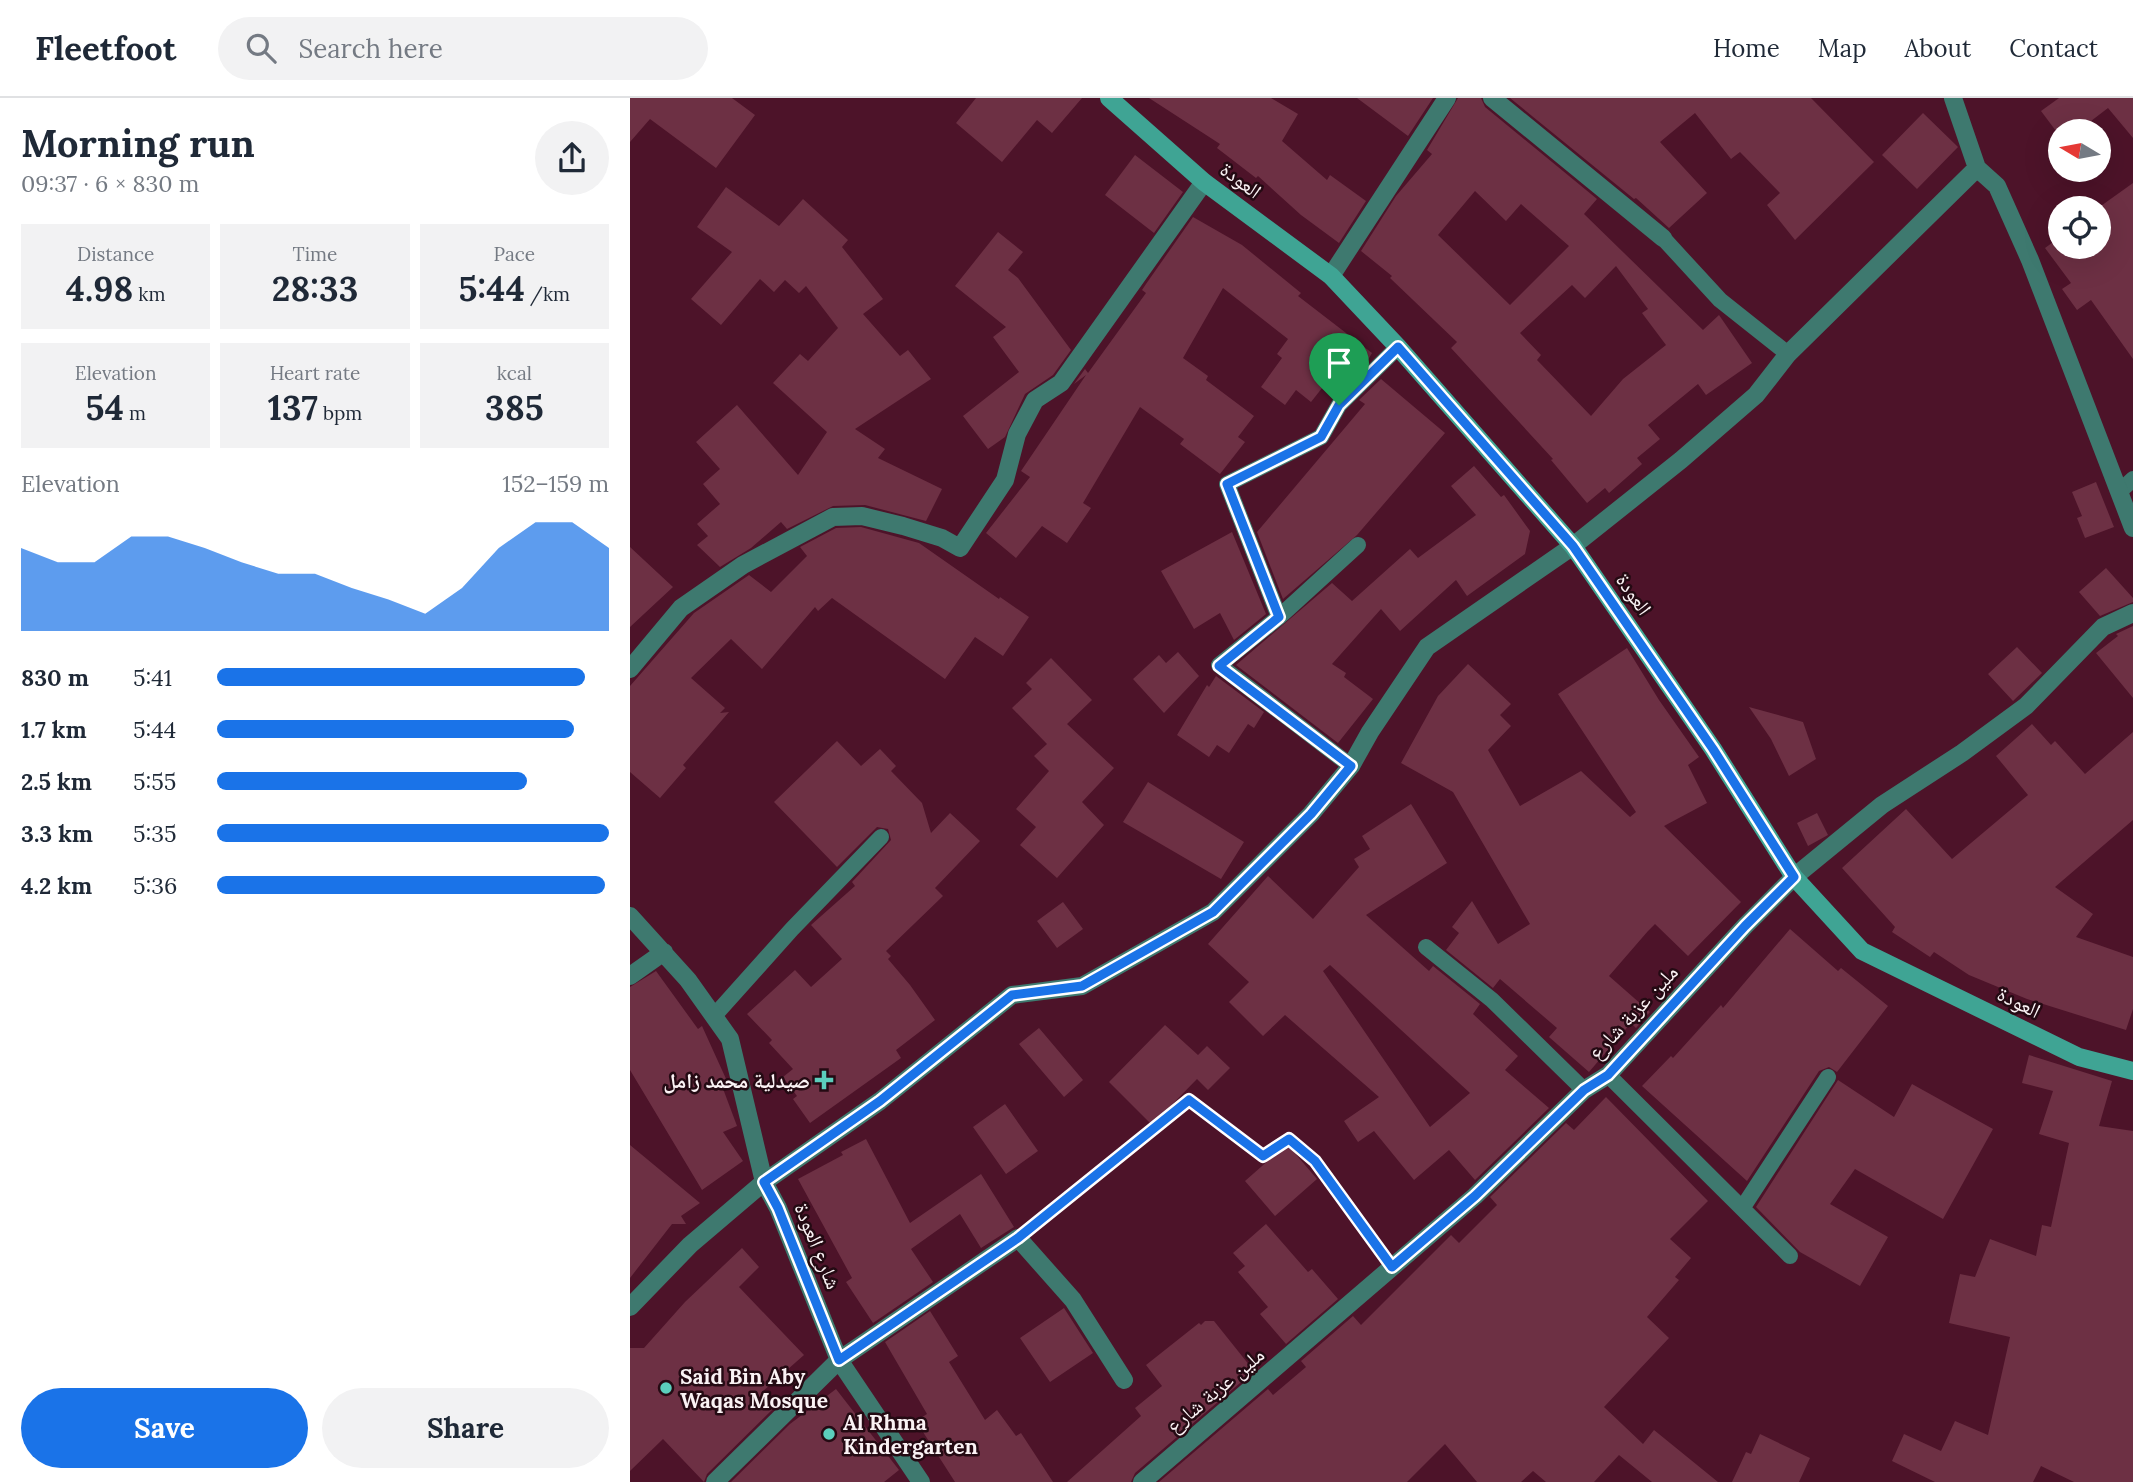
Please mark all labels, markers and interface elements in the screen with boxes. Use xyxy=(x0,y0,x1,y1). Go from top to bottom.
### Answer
search box xyxy=(218,17,708,80)
text: Fleetfoot xyxy=(35,27,176,69)
icon: search xyxy=(242,29,280,67)
text: Search here xyxy=(298,32,443,65)
text: Home xyxy=(1713,33,1780,64)
text: Map xyxy=(1818,33,1867,64)
text: About xyxy=(1905,33,1971,64)
text: Contact xyxy=(2009,33,2098,64)
text: Morning run xyxy=(21,119,255,167)
north arrow xyxy=(2048,119,2110,182)
map controls xyxy=(2048,119,2111,259)
button: share xyxy=(535,121,609,195)
street label: العودة xyxy=(1215,156,1267,204)
text: 09:37 · 6 × 830 m xyxy=(21,169,199,198)
button: locate xyxy=(2048,196,2111,259)
text: Distance xyxy=(77,242,154,266)
text: Time xyxy=(293,242,337,266)
text: Pace xyxy=(494,242,535,266)
text: 4.98 xyxy=(66,266,133,311)
text: 28:33 xyxy=(272,266,358,311)
text: 5:44 xyxy=(459,266,525,311)
text: km xyxy=(133,282,166,306)
text: /km xyxy=(525,282,570,306)
pin xyxy=(1309,333,1369,405)
icon: arrive xyxy=(1320,344,1358,382)
text: Elevation xyxy=(75,361,156,385)
text: Heart rate xyxy=(270,361,360,385)
text: kcal xyxy=(497,361,532,385)
text: 54 xyxy=(85,385,124,430)
text: 137 xyxy=(268,385,318,430)
text: 385 xyxy=(485,385,544,430)
text: m xyxy=(124,401,146,425)
text: bpm xyxy=(318,401,362,425)
text: Elevation xyxy=(21,469,120,498)
text: 152–159 m xyxy=(502,469,609,498)
street label: العودة xyxy=(1610,568,1658,620)
text: 830 m xyxy=(21,663,89,692)
text: 5:41 xyxy=(133,663,172,692)
text: 1.7 km xyxy=(21,715,87,744)
text: 5:44 xyxy=(133,715,176,744)
text: 2.5 km xyxy=(21,767,92,796)
text: 5:55 xyxy=(133,767,176,796)
text: 3.3 km xyxy=(21,819,93,848)
text: 5:35 xyxy=(133,819,177,848)
text: 4.2 km xyxy=(21,871,92,900)
text: 5:36 xyxy=(133,871,177,900)
street label: ملين عزبة شارع xyxy=(1582,959,1684,1065)
street label: العودة xyxy=(1993,980,2045,1024)
place label: صيدلية محمد زامل xyxy=(663,1067,810,1094)
marker: صيدلية محمد زامل xyxy=(816,1072,832,1088)
street label: شارع العودة xyxy=(788,1199,848,1293)
street label: ملين عزبة شارع xyxy=(1160,1341,1270,1439)
place label: Said Bin Aby Waqas Mosque xyxy=(680,1363,828,1414)
marker: Said Bin Aby Waqas Mosque xyxy=(658,1380,674,1396)
button: Save xyxy=(21,1388,308,1468)
button: Share xyxy=(322,1388,609,1468)
place label: Al Rhma Kindergarten xyxy=(843,1409,978,1460)
marker: Al Rhma Kindergarten xyxy=(821,1426,837,1442)

